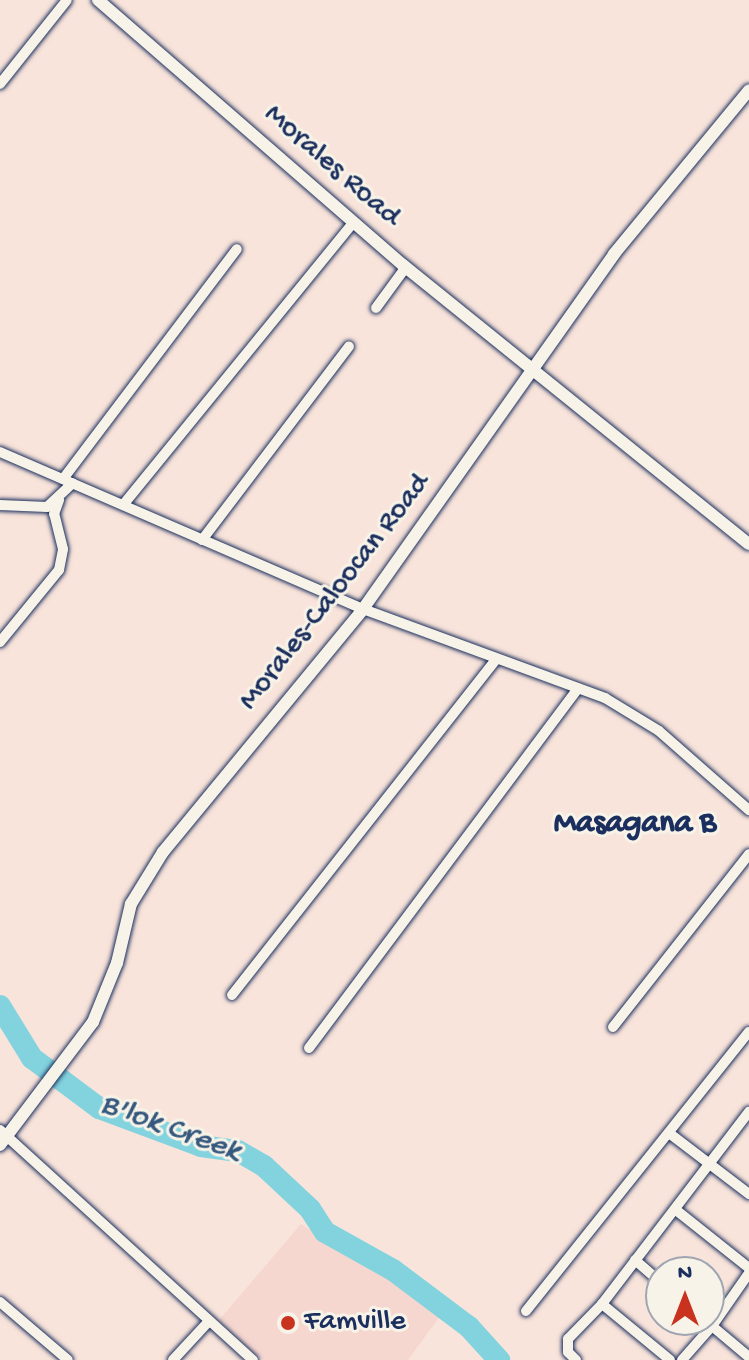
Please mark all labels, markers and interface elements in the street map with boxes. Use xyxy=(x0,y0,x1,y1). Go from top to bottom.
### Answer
street label: Morales Road xyxy=(255,98,407,236)
street label: Morales-Caloocan Road xyxy=(232,467,440,719)
district label: Masagana B xyxy=(554,805,716,843)
water label: B'lok Creek xyxy=(95,1086,245,1172)
north arrow xyxy=(645,1256,725,1336)
text: N xyxy=(678,1261,692,1287)
place label: Famville xyxy=(304,1305,406,1341)
marker: Famville xyxy=(279,1314,297,1332)

